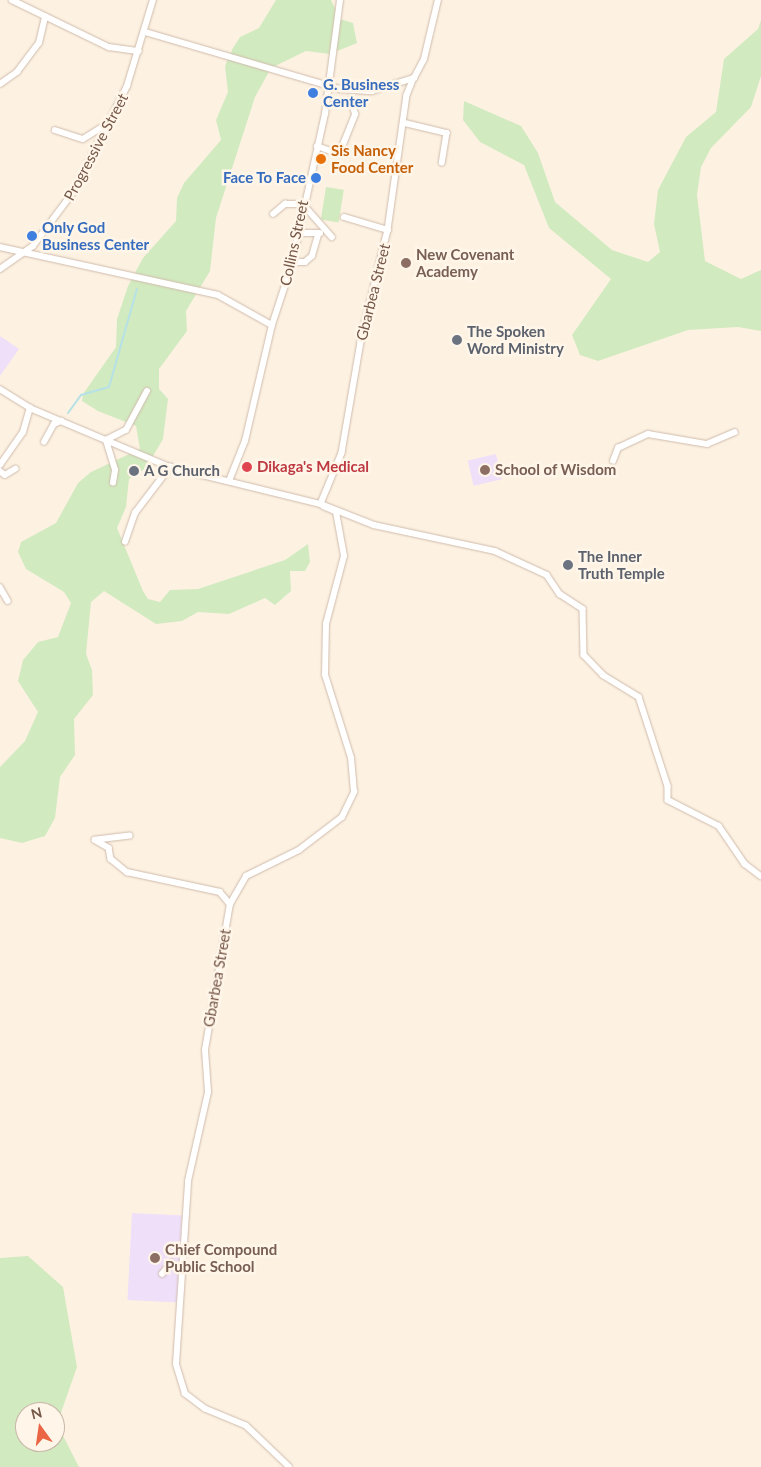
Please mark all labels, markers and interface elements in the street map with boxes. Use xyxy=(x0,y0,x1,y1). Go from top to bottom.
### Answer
place label: G. Business Center xyxy=(323,75,399,110)
marker: G. Business Center xyxy=(307,87,319,99)
street label: Progressive Street xyxy=(60,90,132,204)
place label: Sis Nancy Food Center xyxy=(331,141,413,176)
marker: Sis Nancy Food Center xyxy=(315,153,327,165)
place label: Face To Face xyxy=(223,169,306,187)
marker: Face To Face xyxy=(310,172,322,184)
street label: Collins Street xyxy=(276,198,312,288)
place label: Only God Business Center xyxy=(42,218,149,253)
marker: Only God Business Center xyxy=(26,230,38,242)
street label: Gbarbea Street xyxy=(352,242,394,342)
place label: New Covenant Academy xyxy=(416,245,515,280)
marker: New Covenant Academy xyxy=(400,257,412,269)
place label: The Spoken Word Ministry xyxy=(467,322,564,357)
marker: The Spoken Word Ministry xyxy=(451,334,463,346)
place label: Dikaga's Medical xyxy=(257,458,369,476)
marker: Dikaga's Medical xyxy=(241,461,253,473)
place label: School of Wisdom xyxy=(495,461,617,479)
place label: A G Church xyxy=(144,462,221,480)
marker: School of Wisdom xyxy=(479,464,491,476)
marker: A G Church xyxy=(128,465,140,477)
place label: The Inner Truth Temple xyxy=(578,547,665,582)
marker: The Inner Truth Temple xyxy=(562,559,574,571)
street label: Gbarbea Street xyxy=(200,928,234,1028)
place label: Chief Compound Public School xyxy=(165,1240,278,1275)
marker: Chief Compound Public School xyxy=(149,1252,161,1264)
north arrow xyxy=(15,1402,65,1452)
text: N xyxy=(29,1403,44,1422)

